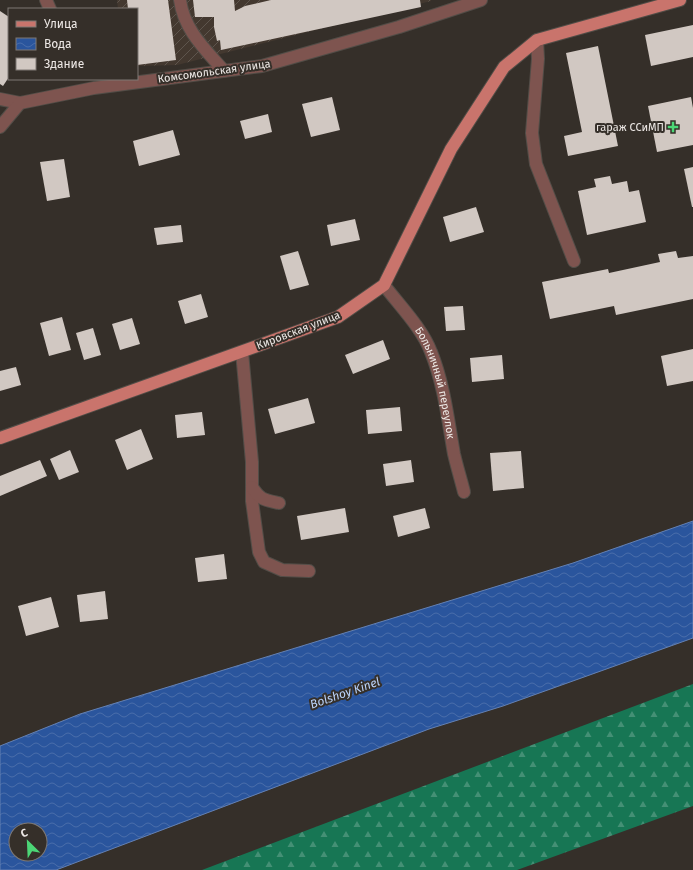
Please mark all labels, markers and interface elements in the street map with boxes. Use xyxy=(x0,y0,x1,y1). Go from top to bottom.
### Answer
legend xyxy=(8,8,138,80)
text: Улица xyxy=(44,17,78,31)
text: Вода xyxy=(44,37,71,51)
text: Здание xyxy=(44,57,84,71)
street label: Комсомольская улица xyxy=(157,57,271,86)
place label: гараж ССиМП xyxy=(596,121,664,134)
marker: гараж ССиМП xyxy=(667,121,679,133)
street label: Кировская улица xyxy=(254,309,342,352)
street label: Больничный переулок xyxy=(412,325,457,440)
water label: Bolshoy Kinel xyxy=(308,675,382,711)
north arrow xyxy=(8,822,48,862)
text: С xyxy=(19,826,30,841)

